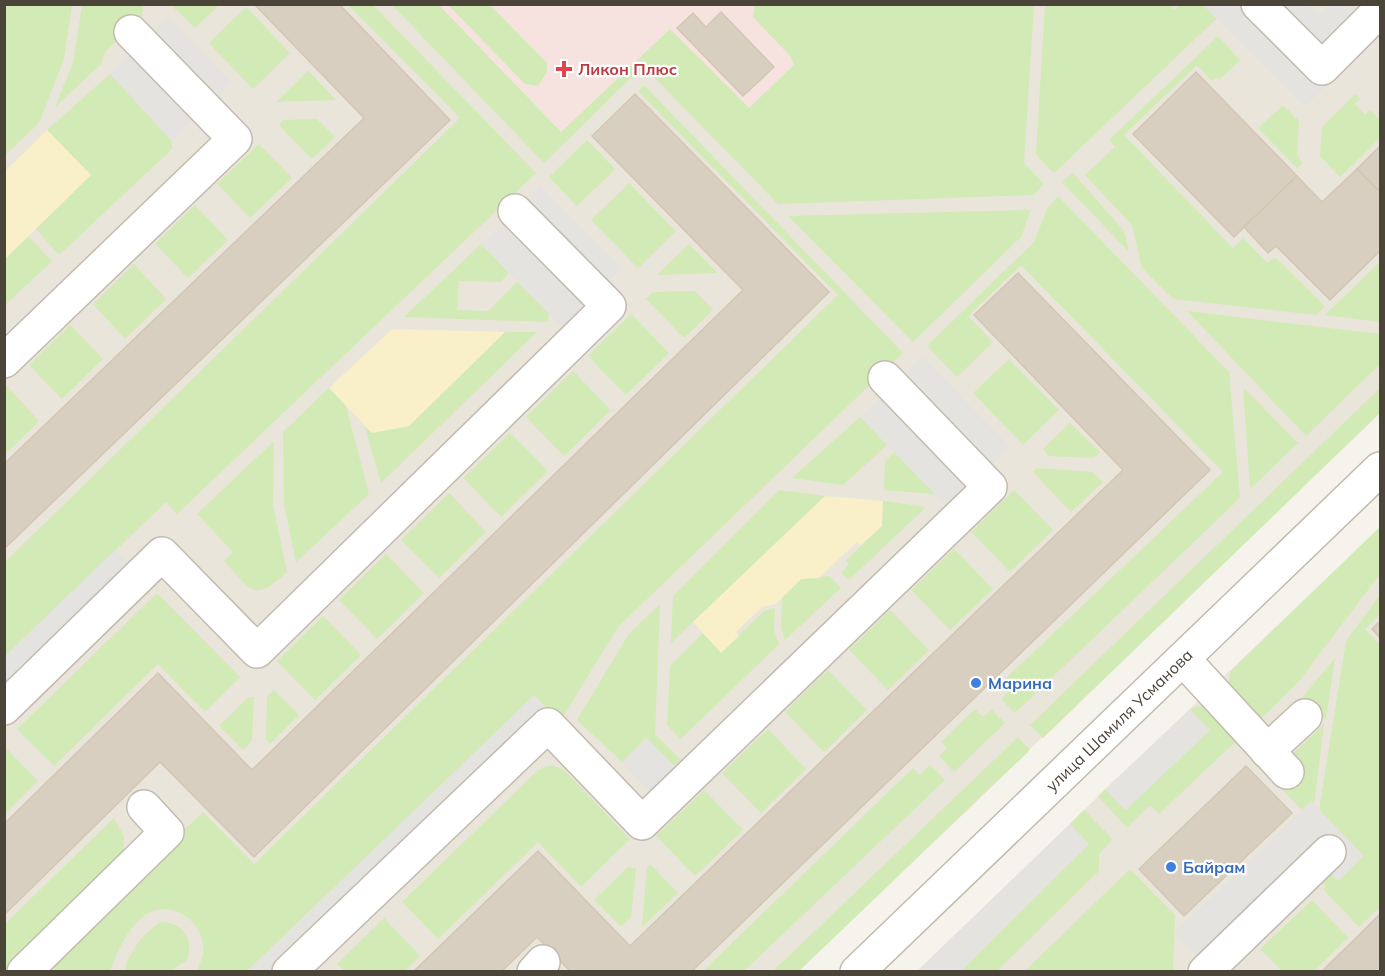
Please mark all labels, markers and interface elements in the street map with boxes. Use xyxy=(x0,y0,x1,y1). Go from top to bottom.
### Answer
place label: Ликон Плюс xyxy=(578,59,677,79)
marker: Ликон Плюс xyxy=(555,60,573,78)
street label: улица Шамиля Усманова xyxy=(1041,645,1197,795)
place label: Марина xyxy=(988,673,1052,693)
marker: Марина xyxy=(969,676,983,690)
place label: Байрам xyxy=(1183,857,1245,877)
marker: Байрам xyxy=(1164,860,1178,874)

